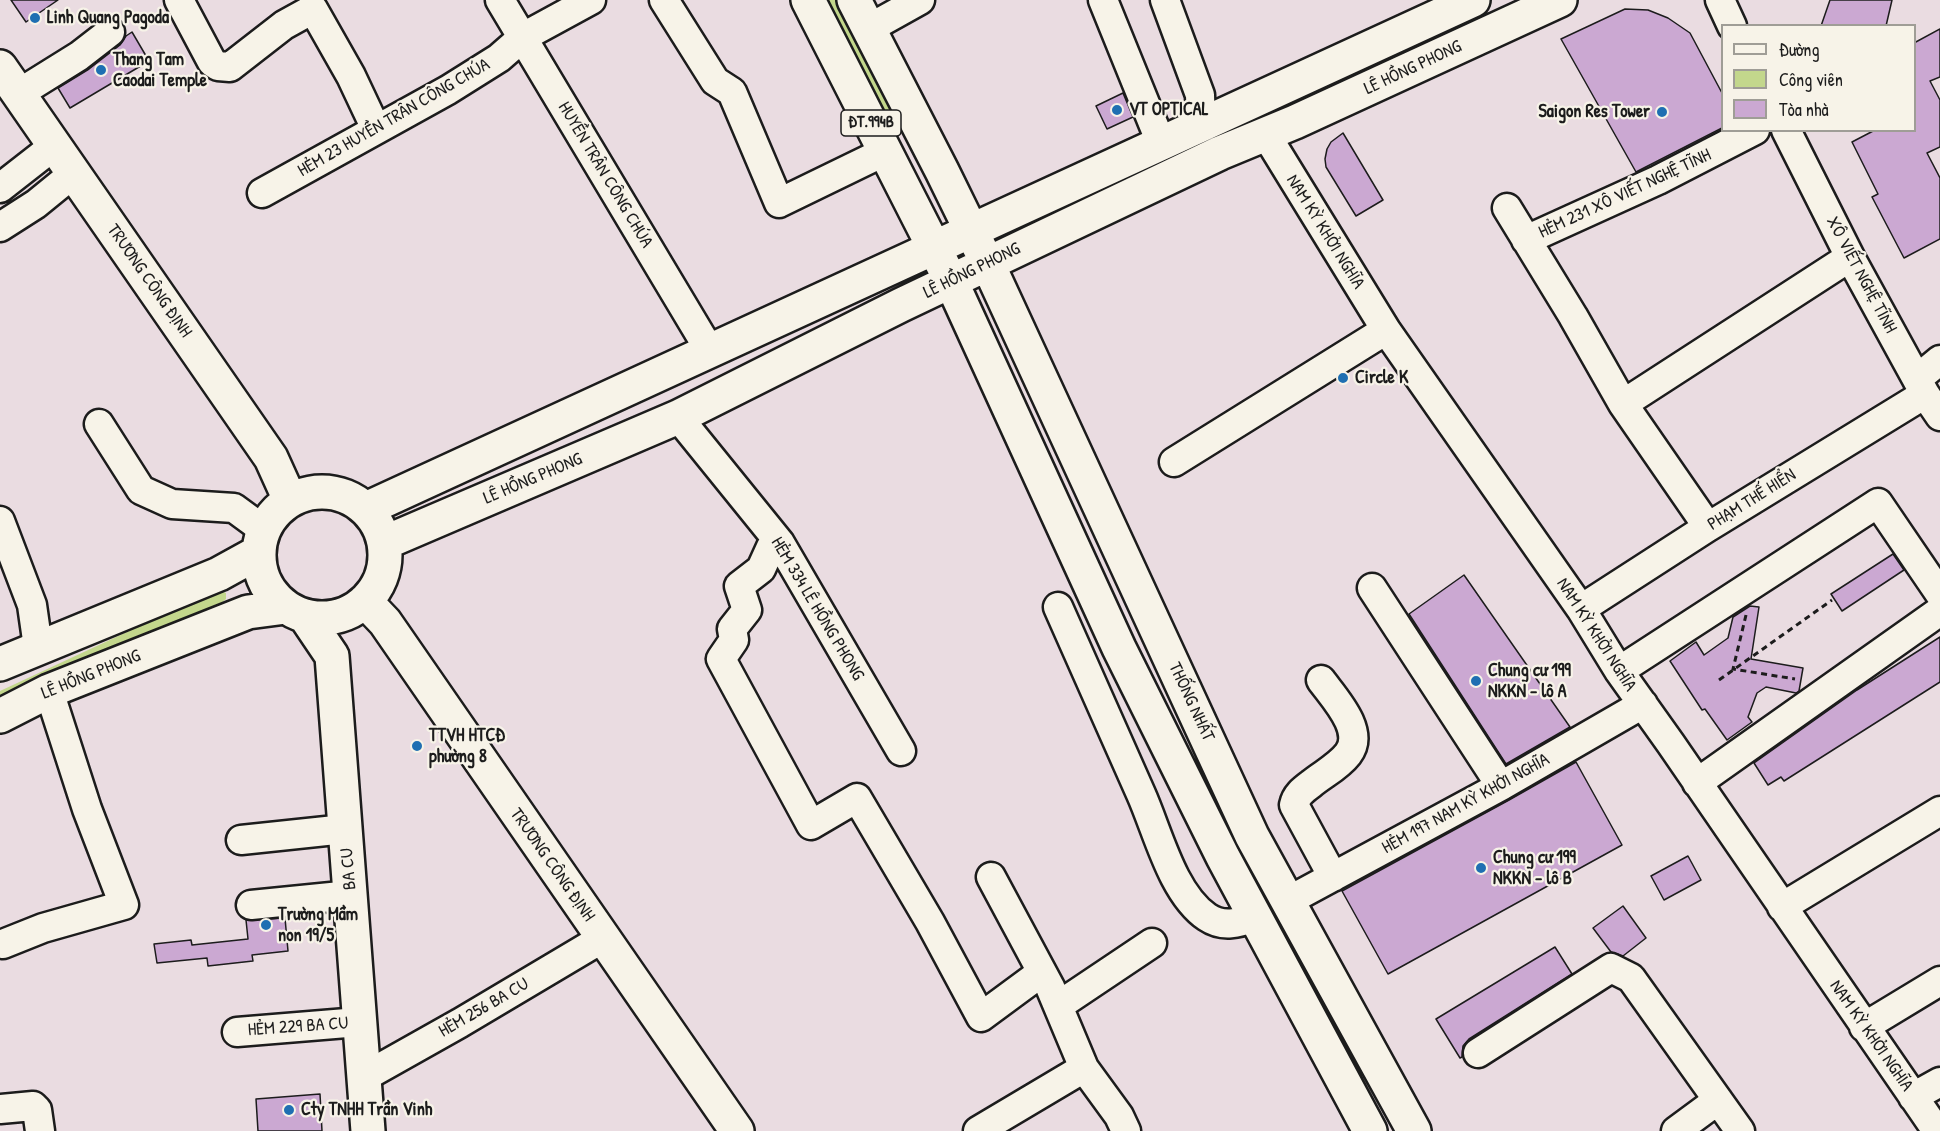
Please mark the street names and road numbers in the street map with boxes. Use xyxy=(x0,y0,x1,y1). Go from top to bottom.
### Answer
street label: LÊ HỒNG PHONG xyxy=(1361,36,1465,100)
street label: HẺM 23 HUYỀN TRÂN CÔNG CHÚA xyxy=(294,54,494,182)
street label: HUYỀN TRÂN CÔNG CHÚA xyxy=(553,98,657,252)
road number: ĐT.994B xyxy=(841,110,901,136)
street label: HẺM 231 XÔ VIẾT NGHỆ TĨNH xyxy=(1535,145,1715,243)
street label: NAM KỲ KHỞI NGHĨA xyxy=(1281,171,1369,293)
street label: XÔ VIẾT NGHỆ TĨNH xyxy=(1821,213,1901,337)
street label: TRƯƠNG CÔNG ĐỊNH xyxy=(102,220,196,342)
street label: LÊ HỒNG PHONG xyxy=(920,238,1024,304)
street label: LÊ HỒNG PHONG xyxy=(481,449,585,509)
street label: PHẠM THẾ HIỂN xyxy=(1704,464,1800,536)
street label: HẺM 334 LÊ HỒNG PHONG xyxy=(766,534,868,684)
street label: NAM KỲ KHỞI NGHĨA xyxy=(1551,574,1641,696)
street label: LÊ HỒNG PHONG xyxy=(38,645,144,705)
street label: THỐNG NHẤT xyxy=(1163,659,1219,745)
street label: HẺM 197 NAM KỲ KHỞI NGHĨA xyxy=(1379,749,1553,859)
street label: TRƯƠNG CÔNG ĐỊNH xyxy=(505,804,599,926)
street label: BA CU xyxy=(336,847,362,891)
street label: HẺM 256 BA CU xyxy=(435,974,533,1042)
street label: NAM KỲ KHỞI NGHĨA xyxy=(1825,976,1917,1096)
street label: HẺM 229 BA CU xyxy=(247,1013,349,1041)

